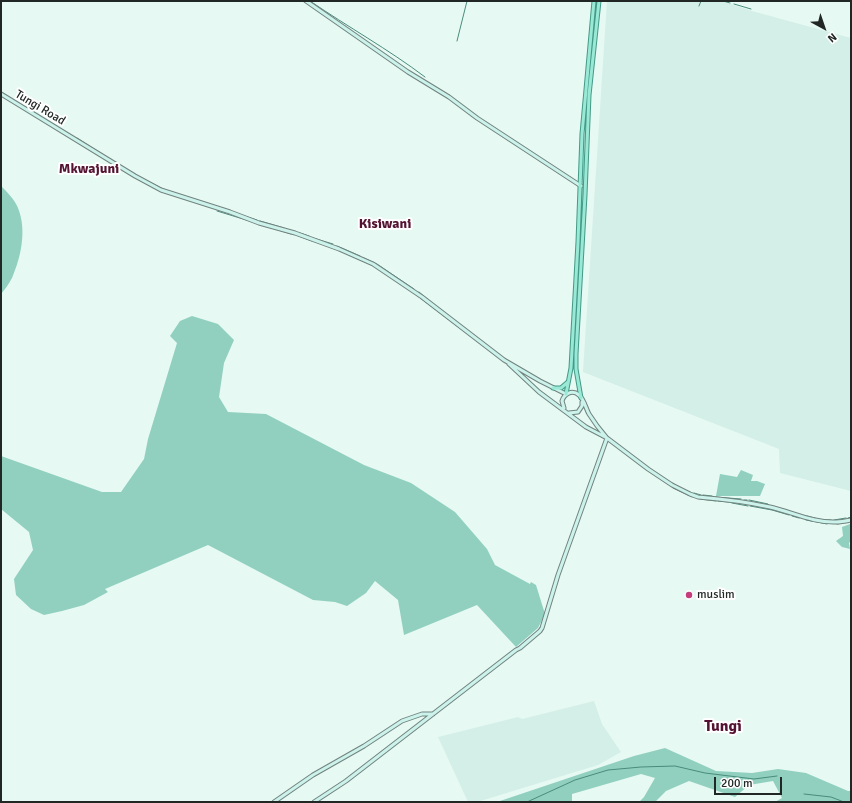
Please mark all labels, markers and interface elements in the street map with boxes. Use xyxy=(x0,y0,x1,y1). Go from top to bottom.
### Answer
north arrow xyxy=(804,8,844,48)
text: N xyxy=(825,30,839,45)
street label: Tungi Road xyxy=(12,87,68,129)
district label: Mkwajuni xyxy=(59,161,119,177)
district label: Kisiwani xyxy=(359,216,411,232)
place label: muslim xyxy=(697,588,735,602)
marker: muslim xyxy=(684,590,694,600)
district label: Tungi xyxy=(704,717,742,737)
scale bar xyxy=(716,769,784,795)
text: 200 m xyxy=(721,776,753,791)

